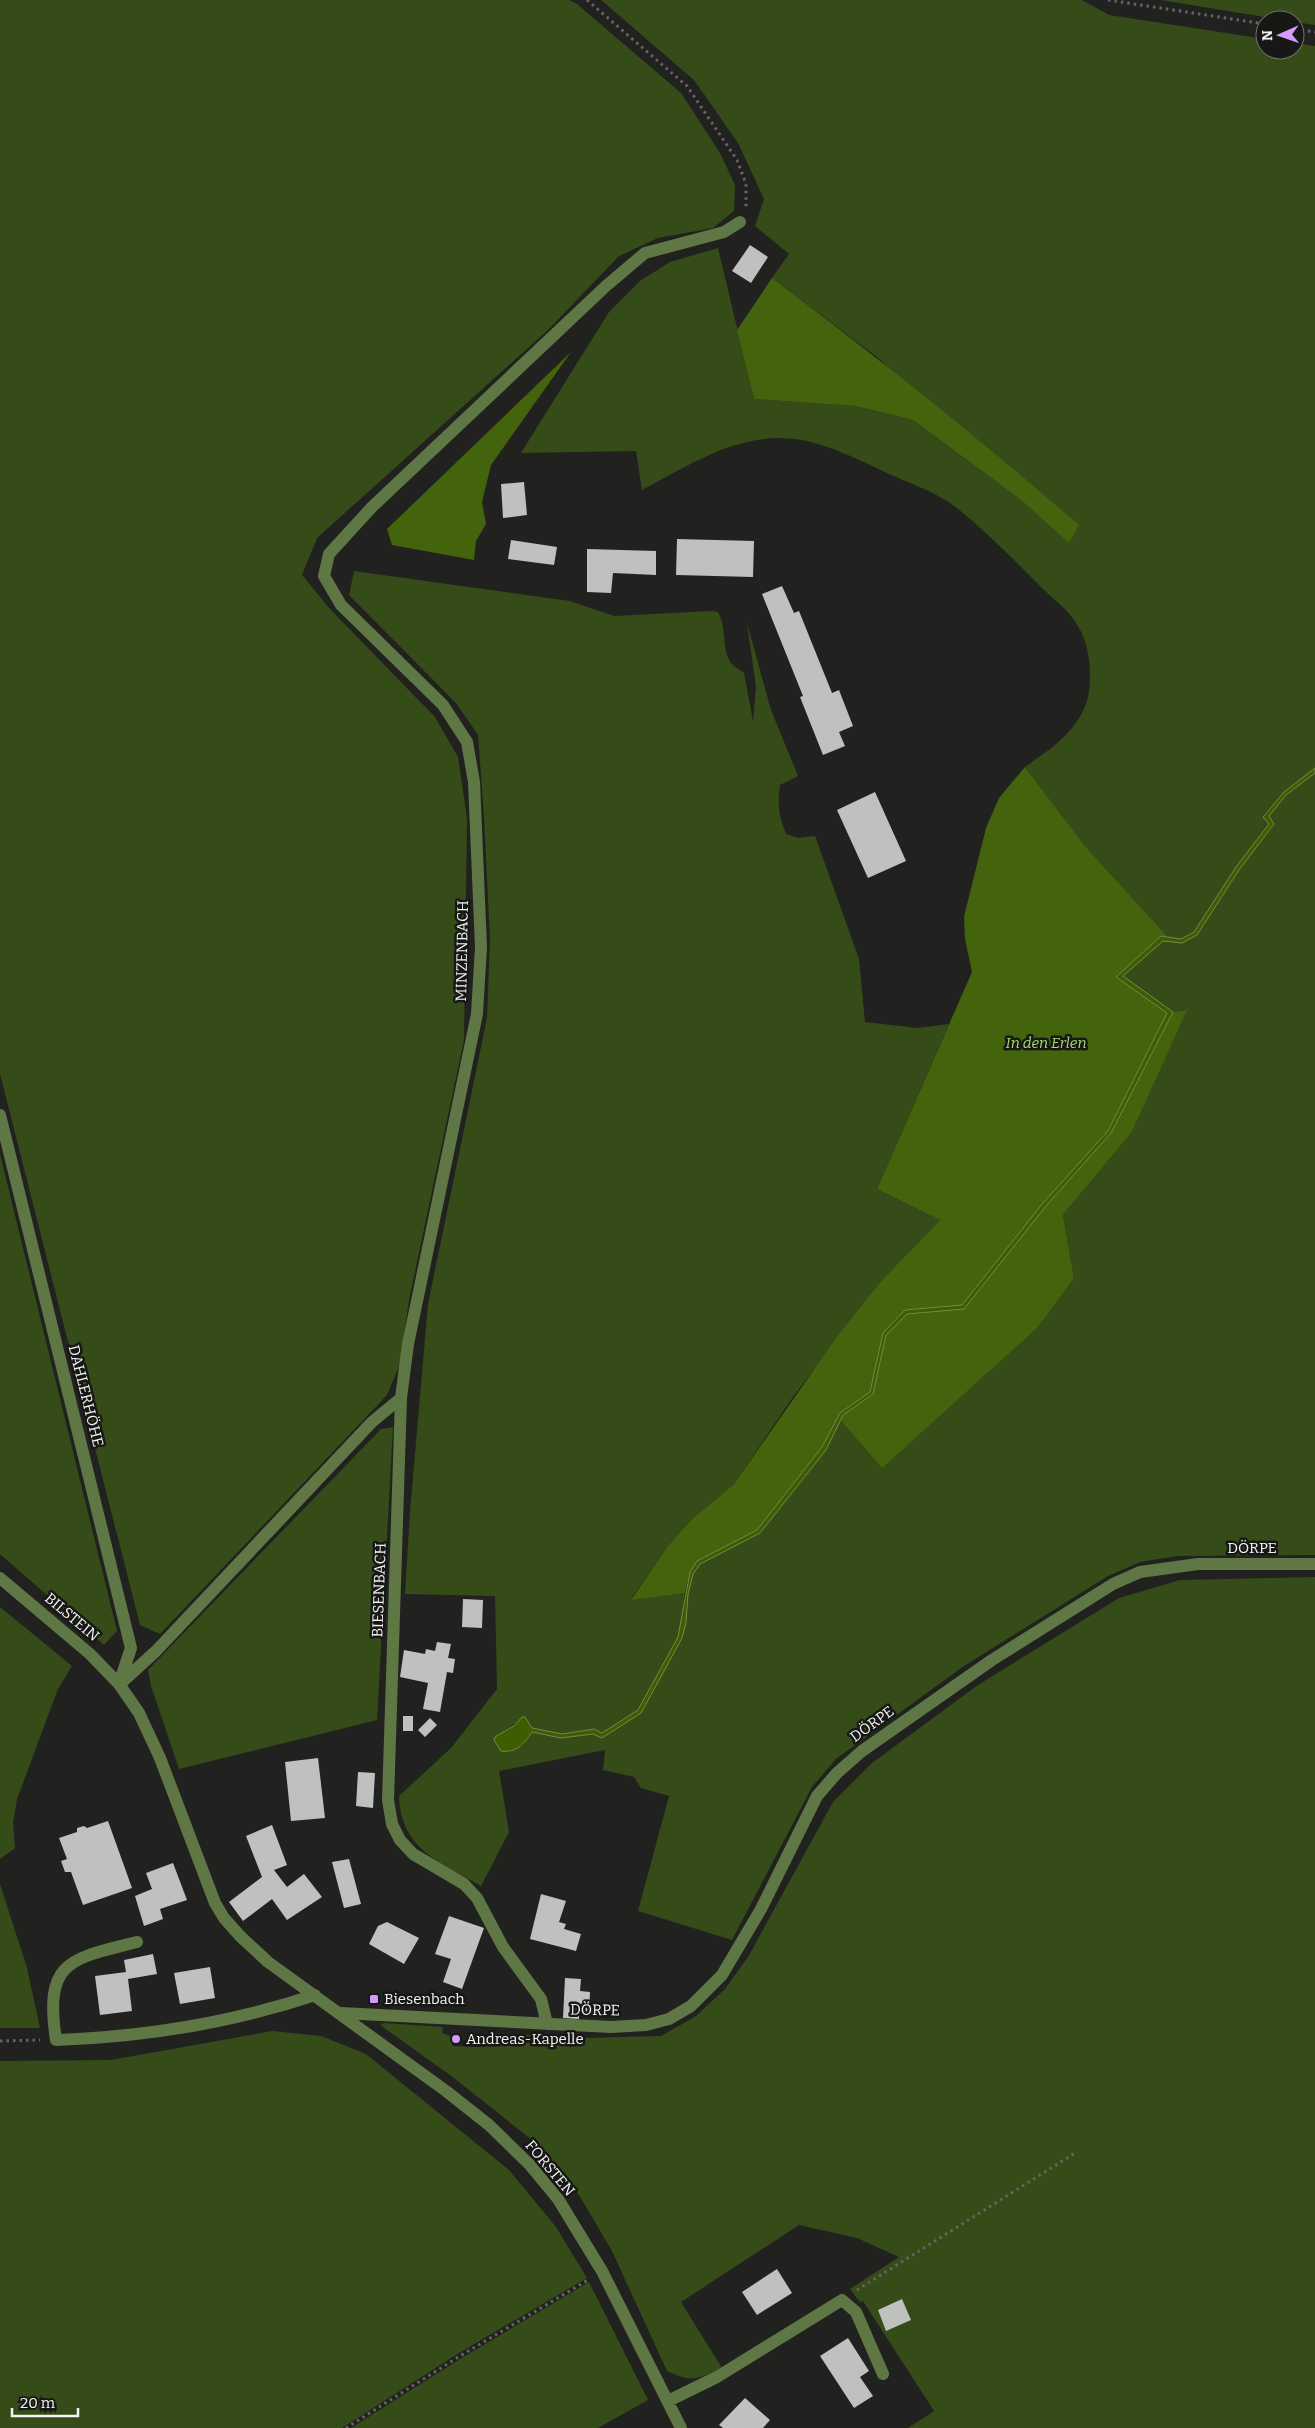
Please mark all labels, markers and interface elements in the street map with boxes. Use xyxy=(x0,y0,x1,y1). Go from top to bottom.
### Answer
north arrow xyxy=(1255,10,1305,60)
text: N xyxy=(1259,30,1276,41)
street label: MINZENBACH xyxy=(452,900,472,1002)
park label: In den Erlen xyxy=(1005,1034,1087,1052)
street label: DAHLERHÖHE xyxy=(65,1343,107,1449)
street label: DÖRPE xyxy=(1227,1539,1277,1557)
street label: BIESENBACH xyxy=(368,1542,390,1638)
street label: BILSTEIN xyxy=(41,1589,103,1645)
street label: DÖRPE xyxy=(847,1702,897,1746)
place label: Biesenbach xyxy=(384,1990,465,2008)
marker: Biesenbach xyxy=(368,1993,380,2005)
street label: DÖRPE xyxy=(570,2001,620,2019)
place label: Andreas-Kapelle xyxy=(466,2030,584,2048)
marker: Andreas-Kapelle xyxy=(450,2033,462,2045)
street label: FORSTEN xyxy=(521,2136,579,2200)
scale bar xyxy=(12,2386,79,2418)
text: 20 m xyxy=(20,2394,56,2412)

